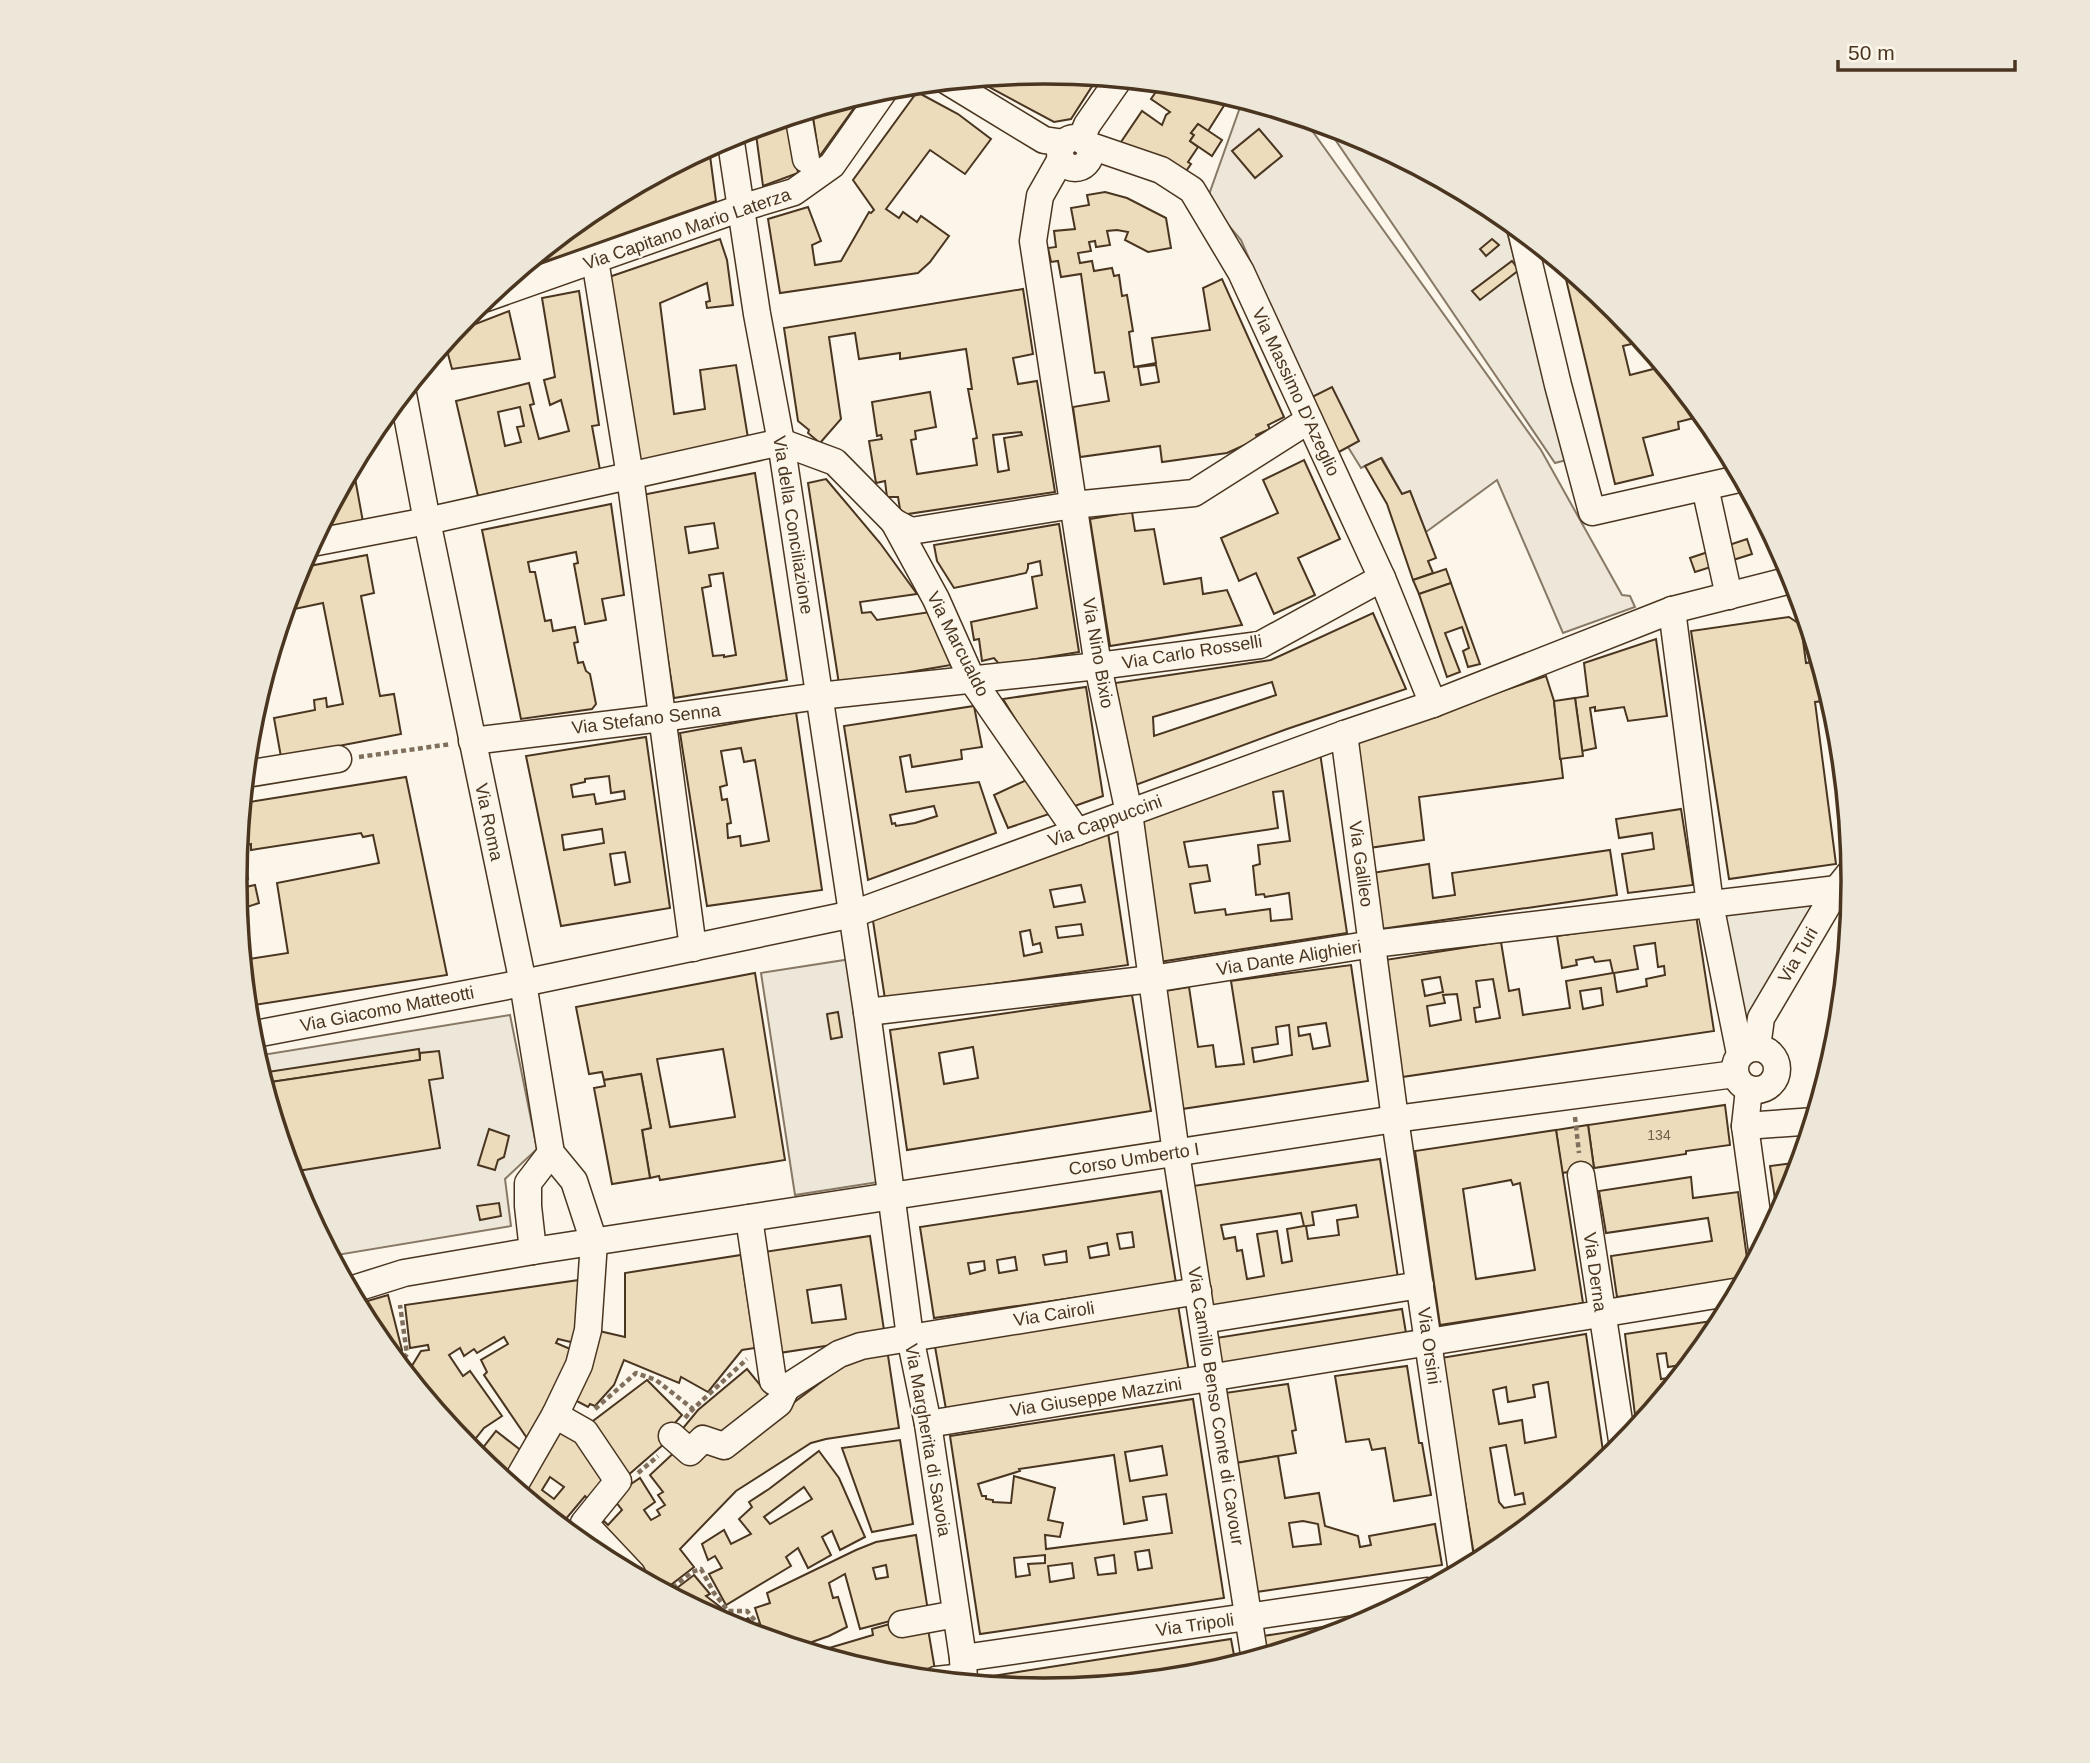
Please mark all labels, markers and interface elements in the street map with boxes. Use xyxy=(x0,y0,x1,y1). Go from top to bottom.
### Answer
scale bar xyxy=(1838,28,2015,72)
text: 50 m xyxy=(1848,41,1895,64)
street label: Via Capitano Mario Laterza xyxy=(581,184,794,274)
street label: Via Massimo D'Azeglio xyxy=(1248,305,1344,479)
street label: Via della Conciliazione xyxy=(769,434,817,616)
street label: Via Marcualdo xyxy=(923,588,993,700)
street label: Via Nino Bixio xyxy=(1078,596,1118,710)
street label: Via Carlo Rosselli xyxy=(1120,631,1264,673)
street label: Via Stefano Senna xyxy=(570,700,723,738)
street label: Via Roma xyxy=(471,781,507,864)
street label: Via Cappuccini xyxy=(1045,791,1165,851)
street label: Via Galileo xyxy=(1345,820,1377,908)
street label: Via Turi xyxy=(1774,924,1822,986)
street label: Via Dante Alighieri xyxy=(1215,937,1363,979)
street label: Via Giacomo Matteotti xyxy=(298,982,476,1036)
house number: 134 xyxy=(1647,1127,1671,1143)
street label: Corso Umberto I xyxy=(1067,1139,1201,1179)
street label: Via Derna xyxy=(1580,1231,1611,1314)
street label: Via Camillo Benso Conte di Cavour xyxy=(1184,1265,1248,1547)
street label: Via Cairoli xyxy=(1012,1298,1096,1330)
street label: Via Orsini xyxy=(1414,1306,1444,1386)
street label: Via Margherita di Savoia xyxy=(901,1342,955,1539)
street label: Via Giuseppe Mazzini xyxy=(1009,1374,1183,1420)
street label: Via Tripoli xyxy=(1155,1610,1235,1640)

